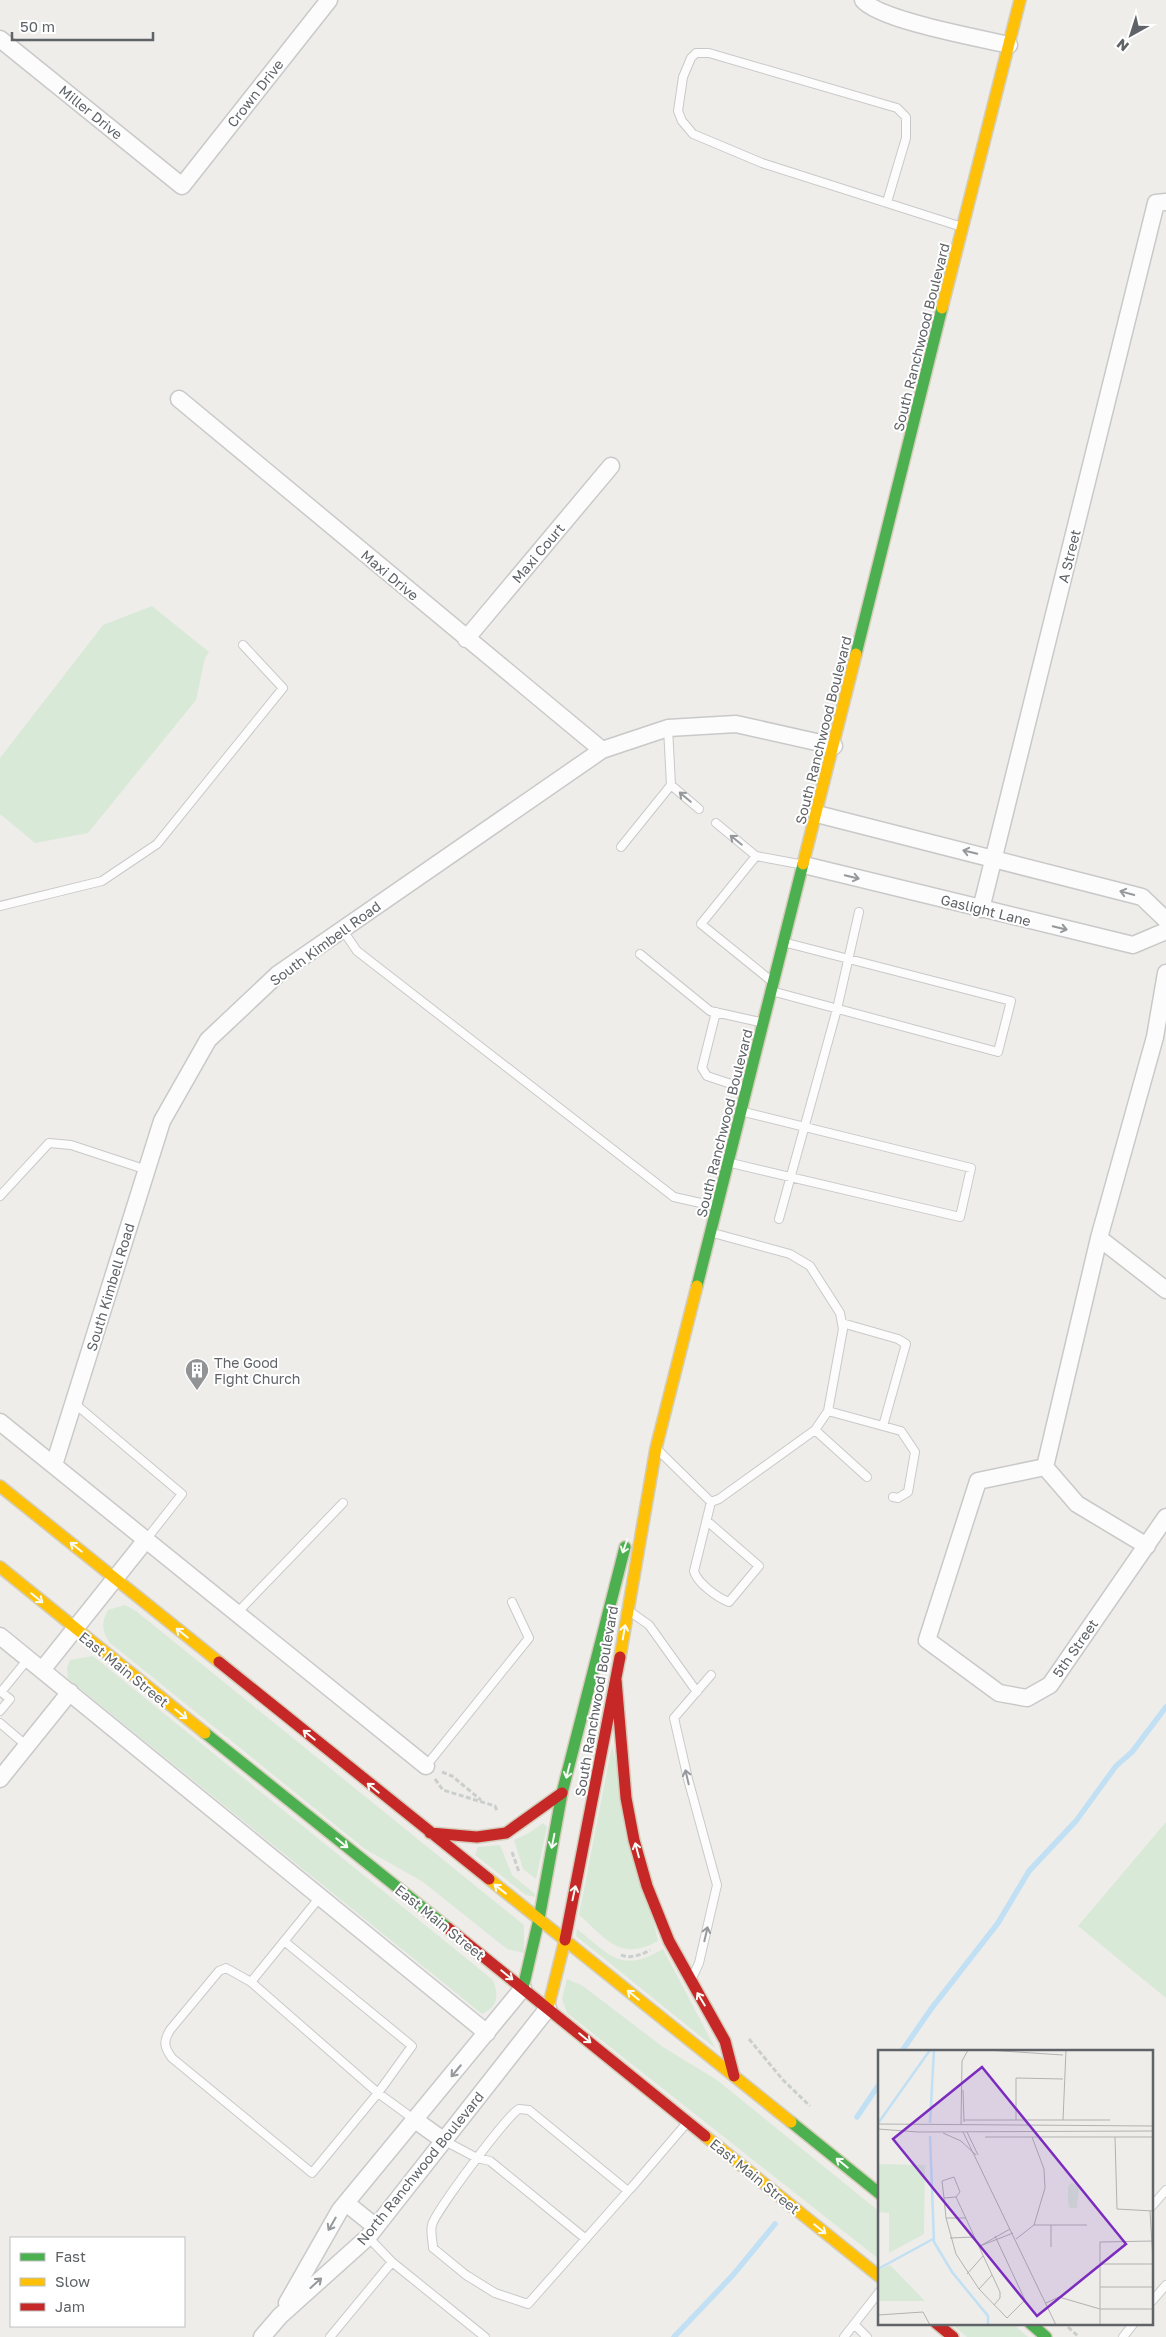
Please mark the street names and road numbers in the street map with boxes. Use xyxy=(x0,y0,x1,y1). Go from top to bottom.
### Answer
street label: Crown Drive xyxy=(223,56,287,130)
street label: Miller Drive xyxy=(56,81,126,143)
street label: South Ranchwood Boulevard xyxy=(889,241,953,433)
street label: Maxi Court xyxy=(508,520,568,586)
street label: A Street xyxy=(1054,528,1084,584)
street label: Maxi Drive xyxy=(358,546,422,604)
street label: South Ranchwood Boulevard xyxy=(791,634,855,826)
street label: Gaslight Lane xyxy=(939,891,1033,929)
street label: South Kimbell Road xyxy=(266,897,384,989)
street label: South Ranchwood Boulevard xyxy=(692,1027,756,1219)
street label: South Kimbell Road xyxy=(82,1221,138,1353)
street label: South Ranchwood Boulevard xyxy=(571,1604,621,1798)
street label: 5th Street xyxy=(1049,1616,1101,1680)
street label: East Main Street xyxy=(76,1628,172,1710)
street label: East Main Street xyxy=(392,1881,488,1963)
street label: North Ranchwood Boulevard xyxy=(353,2088,487,2248)
street label: East Main Street xyxy=(707,2135,803,2217)

